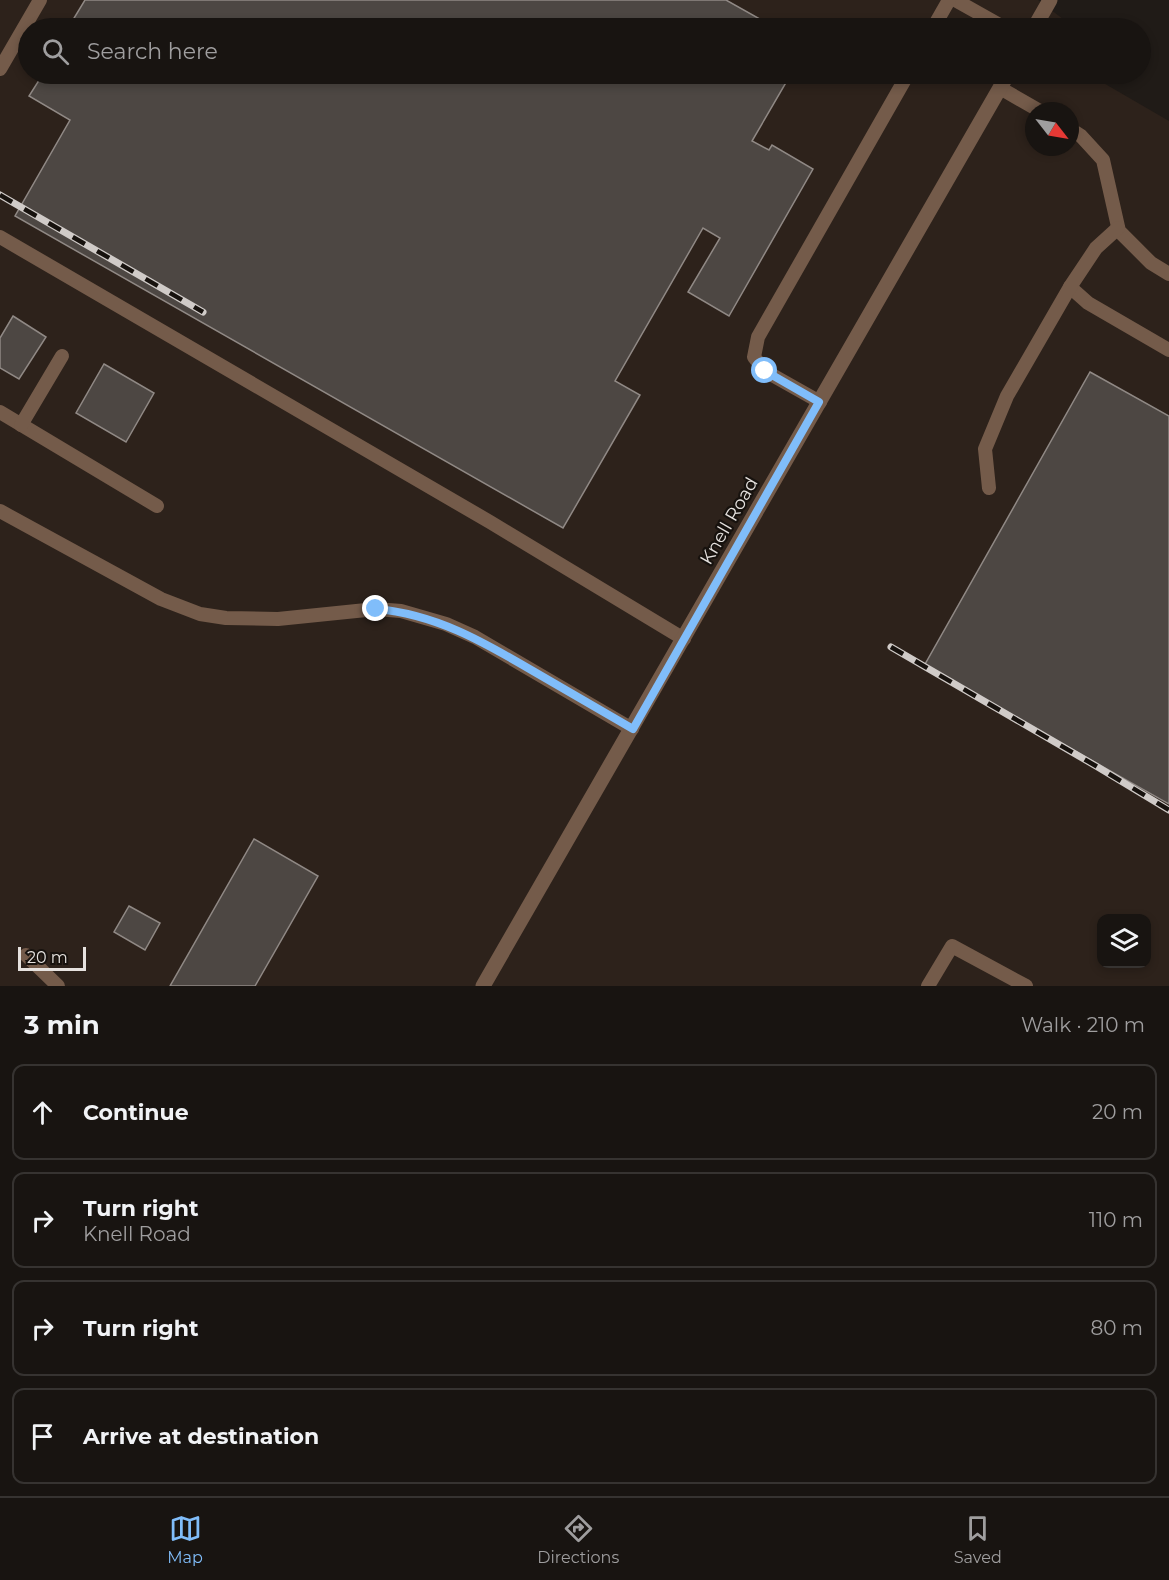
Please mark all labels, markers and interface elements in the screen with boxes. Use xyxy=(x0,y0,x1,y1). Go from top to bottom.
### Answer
search box xyxy=(18,18,1151,84)
icon: search xyxy=(39,35,72,68)
text: Search here xyxy=(87,38,218,65)
north arrow xyxy=(1025,102,1079,156)
route start xyxy=(751,357,777,383)
street label: Knell Road xyxy=(695,473,763,569)
route end xyxy=(362,595,388,621)
map controls xyxy=(1097,914,1151,968)
button: layers xyxy=(1097,914,1151,968)
scale bar xyxy=(18,944,86,971)
text: 20 m xyxy=(27,948,68,967)
text: 3 min xyxy=(24,1009,100,1041)
text: Walk · 210 m xyxy=(1021,1013,1145,1037)
icon: ahead xyxy=(26,1096,59,1129)
text: Continue xyxy=(83,1099,189,1126)
text: 20 m xyxy=(1092,1100,1143,1124)
text: Turn right xyxy=(83,1195,198,1222)
icon: right xyxy=(26,1204,59,1237)
text: 110 m xyxy=(1089,1208,1143,1232)
text: Knell Road xyxy=(83,1222,191,1246)
icon: right xyxy=(26,1312,59,1345)
text: Turn right xyxy=(83,1315,198,1342)
text: 80 m xyxy=(1091,1316,1143,1340)
icon: arrive xyxy=(26,1420,59,1453)
text: Arrive at destination xyxy=(83,1423,319,1450)
tab: Map xyxy=(167,1512,203,1567)
tab: Directions xyxy=(537,1512,619,1567)
tab: Saved xyxy=(954,1512,1002,1567)

